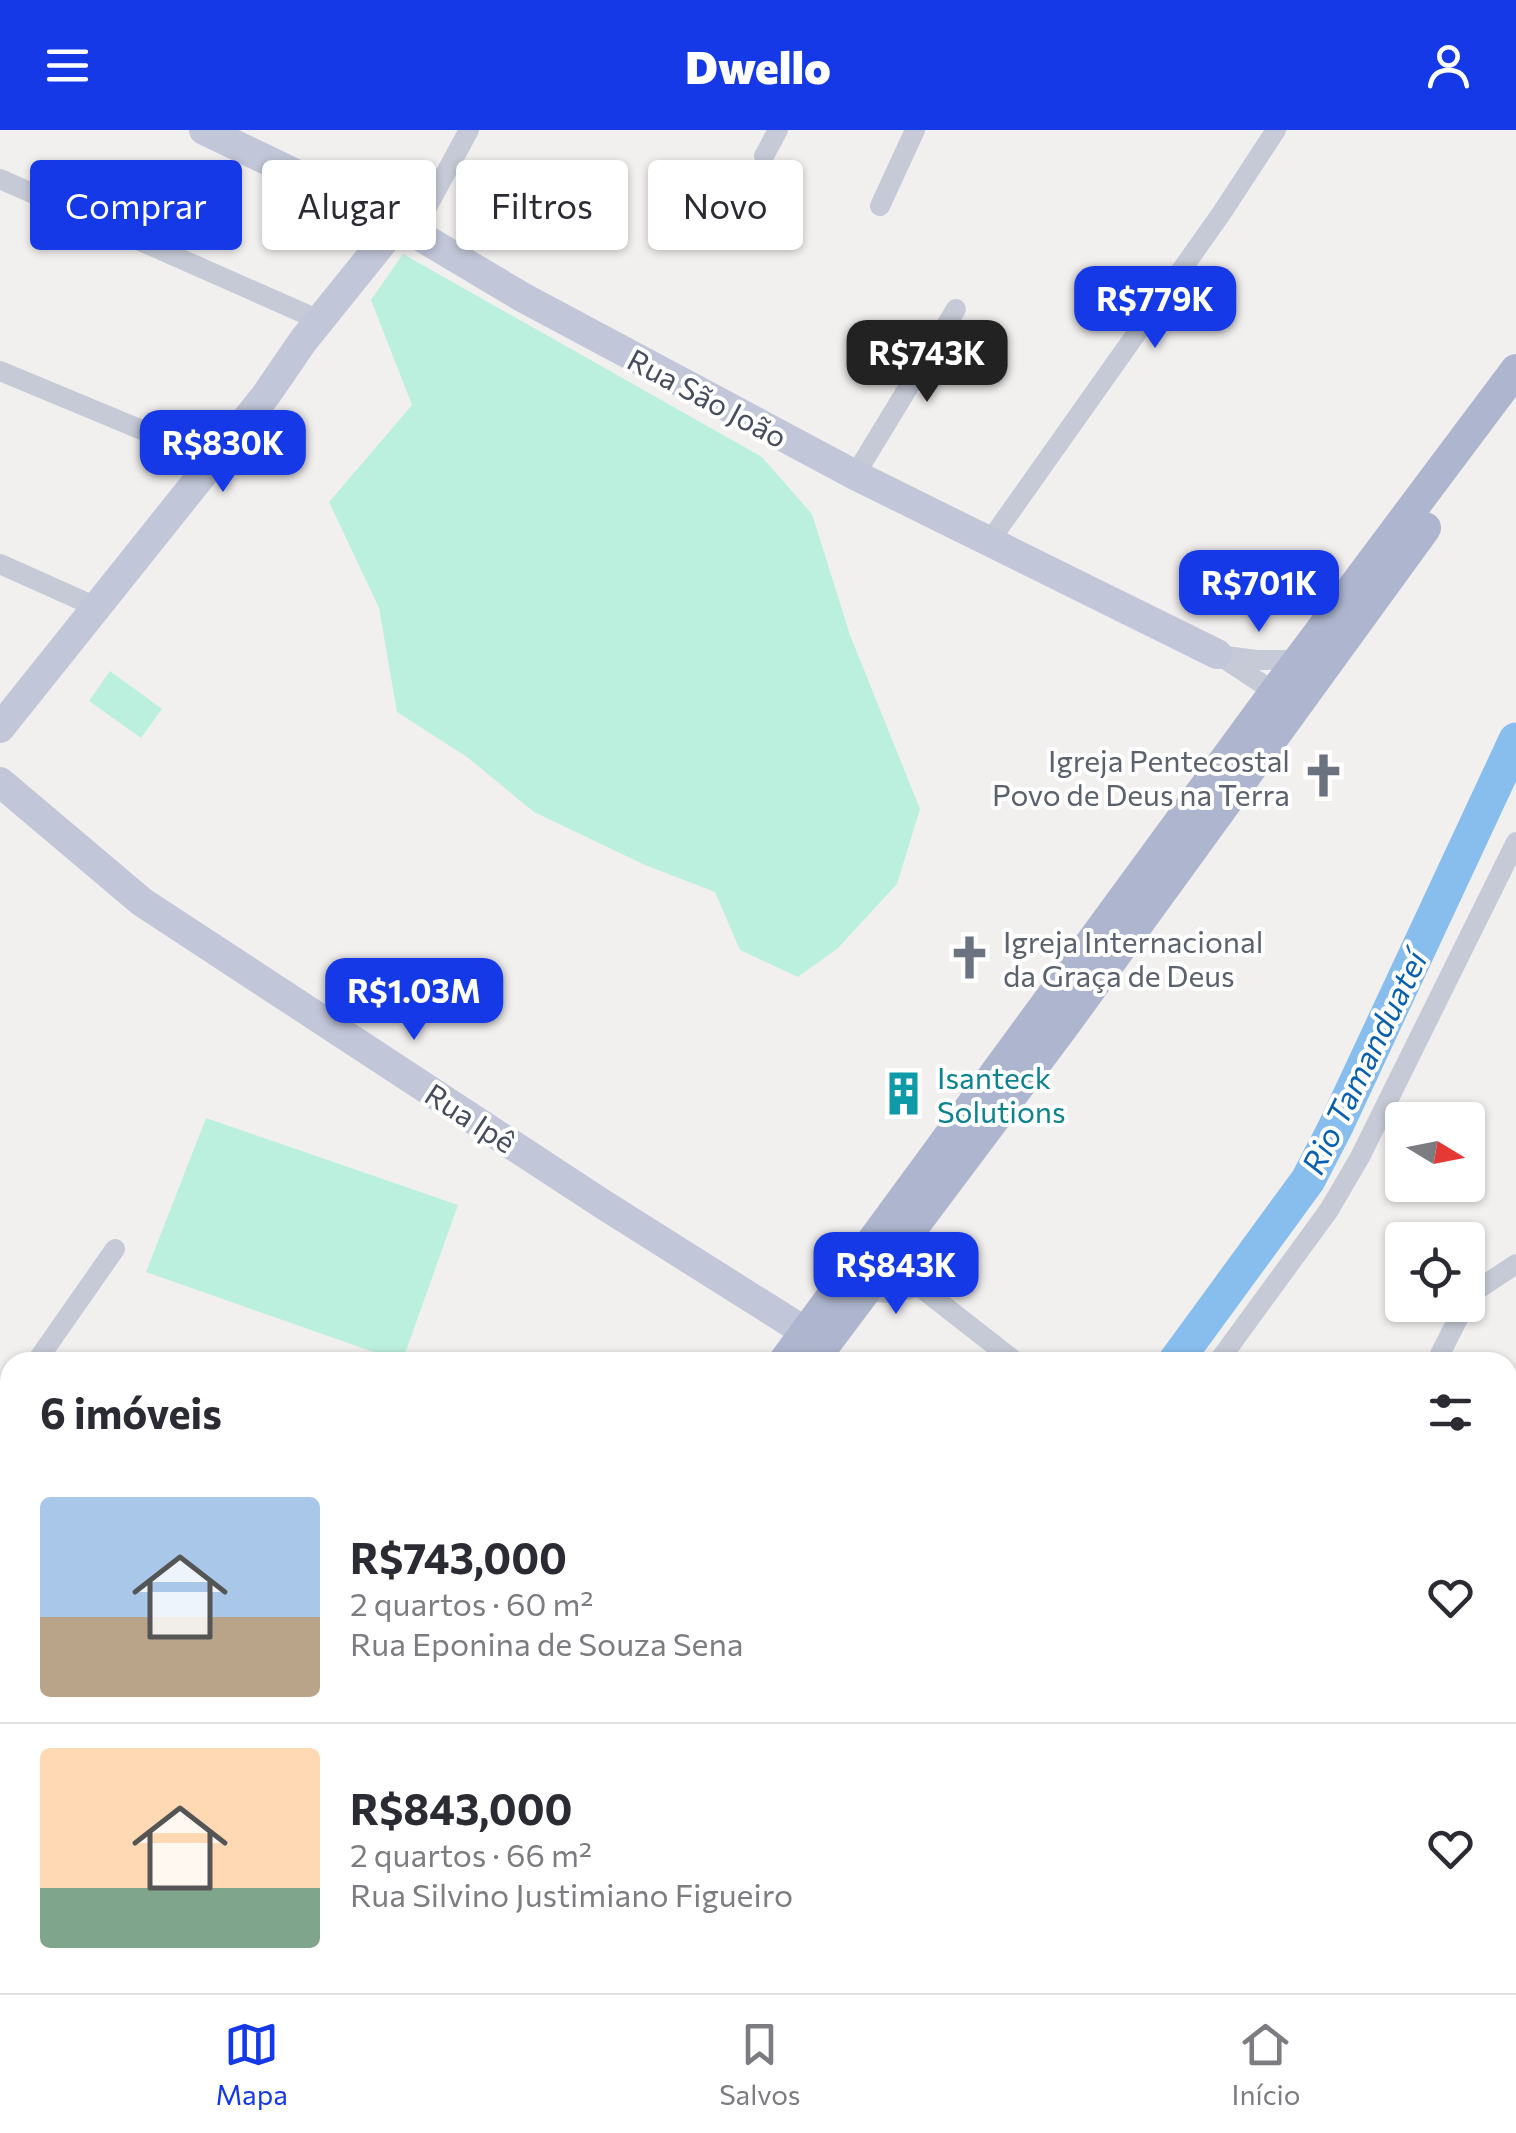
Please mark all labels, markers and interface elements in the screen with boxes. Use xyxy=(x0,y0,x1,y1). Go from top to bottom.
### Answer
icon: menu xyxy=(40,38,95,93)
text: Dwello xyxy=(685,38,831,93)
icon: person xyxy=(1421,38,1476,93)
chip: Comprar xyxy=(30,160,242,250)
chip: Alugar xyxy=(262,160,436,250)
chip: Filtros xyxy=(456,160,628,250)
chip: Novo xyxy=(648,160,803,250)
pin: R$779K xyxy=(1074,266,1236,351)
text: R$779K xyxy=(1096,278,1214,318)
pin: R$743K xyxy=(846,320,1008,405)
text: R$743K xyxy=(869,332,985,372)
street label: Rua São João xyxy=(622,340,794,454)
pin: R$830K xyxy=(142,410,304,495)
text: R$830K xyxy=(162,422,284,462)
pin: R$701K xyxy=(1178,550,1340,635)
text: R$701K xyxy=(1201,562,1317,602)
place label: Igreja Pentecostal Povo de Deus na Terra xyxy=(992,741,1290,812)
church icon: Igreja Pentecostal Povo de Deus na Terra xyxy=(1299,752,1347,800)
place label: Igreja Internacional da Graça de Deus xyxy=(1003,922,1263,993)
church icon: Igreja Internacional da Graça de Deus xyxy=(946,933,994,981)
water label: Rio Tamanduateí xyxy=(1292,940,1436,1180)
pin: R$1.03M xyxy=(322,958,506,1043)
text: R$1.03M xyxy=(347,970,481,1010)
place label: Isanteck Solutions xyxy=(937,1058,1066,1129)
building icon: Isanteck Solutions xyxy=(880,1069,928,1117)
street label: Rua Ipê xyxy=(419,1074,523,1160)
north arrow xyxy=(1385,1102,1485,1202)
map controls xyxy=(1385,1102,1485,1322)
button: locate xyxy=(1385,1222,1485,1322)
pin: R$843K xyxy=(815,1232,977,1317)
text: R$843K xyxy=(836,1244,956,1284)
icon: filters xyxy=(1423,1385,1478,1440)
text: 6 imóveis xyxy=(40,1386,222,1438)
text: R$743,000 xyxy=(350,1531,567,1583)
icon: home xyxy=(120,1537,240,1657)
icon: heart xyxy=(1423,1570,1478,1625)
text: 2 quartos · 60 m² xyxy=(350,1583,593,1623)
text: Rua Eponina de Souza Sena xyxy=(350,1623,744,1663)
text: R$843,000 xyxy=(350,1782,572,1834)
icon: home xyxy=(120,1788,240,1908)
icon: heart xyxy=(1423,1821,1478,1876)
text: 2 quartos · 66 m² xyxy=(350,1834,592,1874)
text: Rua Silvino Justimiano Figueiro xyxy=(350,1874,793,1914)
tab: Mapa xyxy=(216,2017,288,2111)
tab: Salvos xyxy=(719,2017,800,2111)
tab: Início xyxy=(1232,2017,1300,2111)

